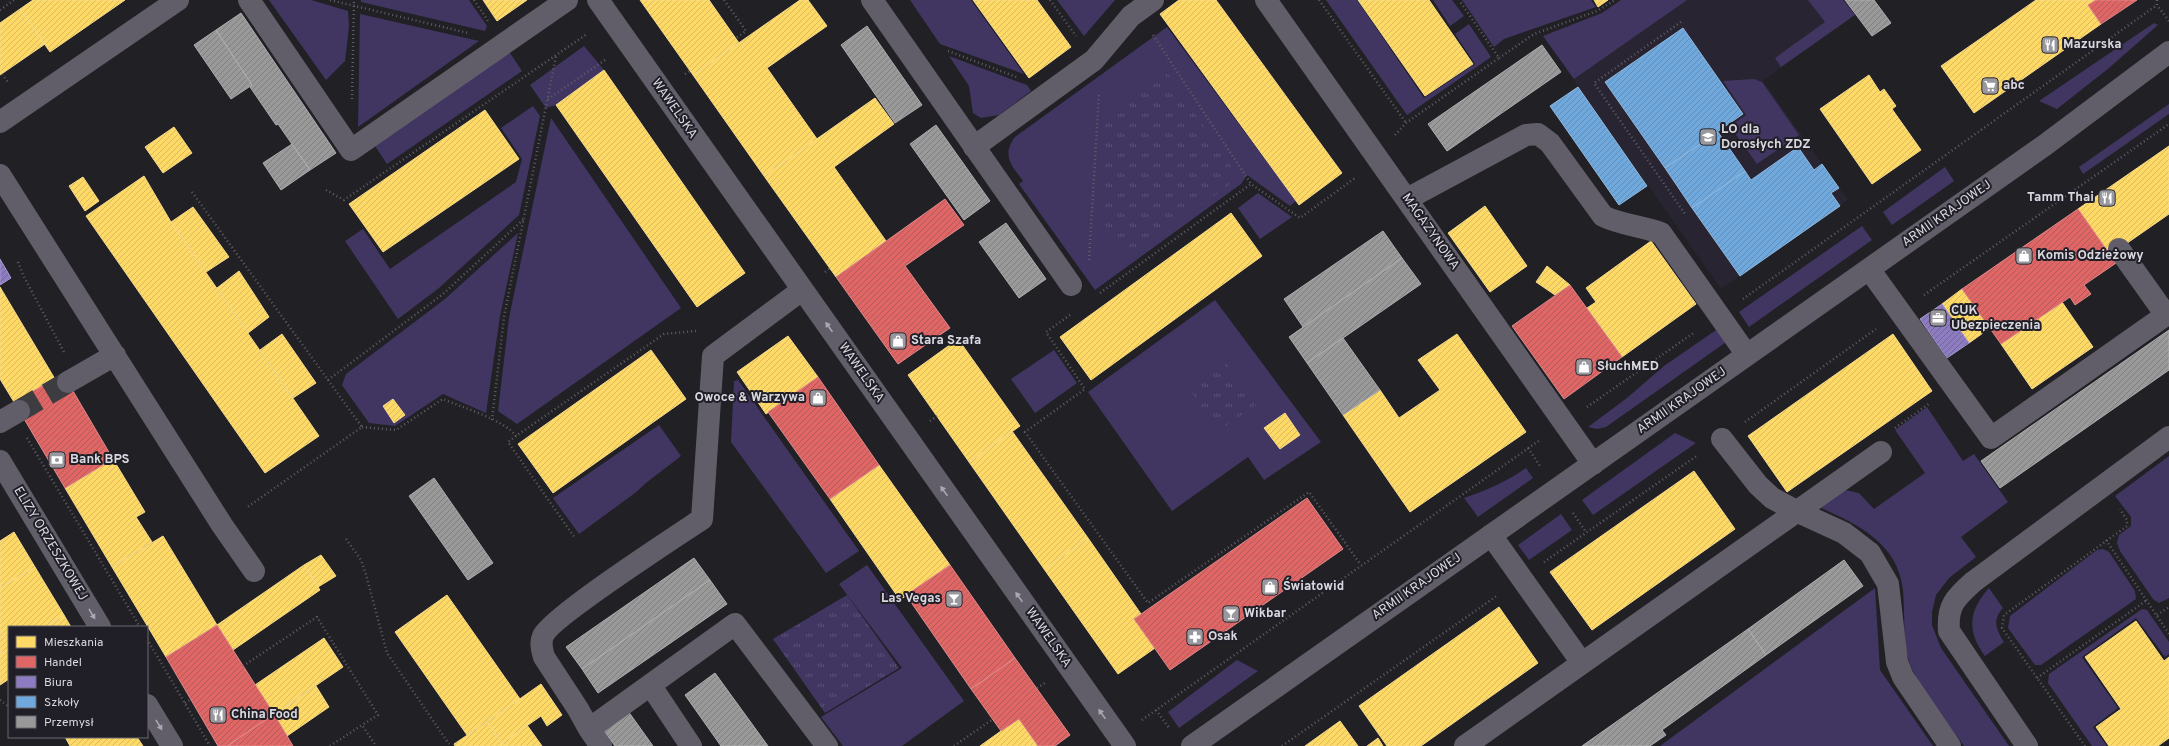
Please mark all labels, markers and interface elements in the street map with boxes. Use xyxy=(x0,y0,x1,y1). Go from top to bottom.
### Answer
restaurant icon: Mazurska xyxy=(2040,35,2060,55)
place label: Mazurska xyxy=(2063,37,2122,53)
street label: WAWELSKA xyxy=(648,76,701,142)
supermarket icon: abc xyxy=(1980,76,2000,96)
place label: abc xyxy=(2003,78,2025,94)
place label: LO dla Dorosłych ZDZ xyxy=(1721,122,1810,153)
school or university icon: LO dla Dorosłych ZDZ xyxy=(1698,127,1718,147)
street label: ARMII KRAJOWEJ xyxy=(1899,177,1995,251)
restaurant icon: Tamm Thai xyxy=(2097,188,2117,208)
place label: Tamm Thai xyxy=(2027,190,2094,206)
street label: MAGAZYNOWA xyxy=(1398,191,1462,274)
shop icon: Komis Odzieżowy xyxy=(2014,246,2034,266)
place label: Komis Odzieżowy xyxy=(2037,248,2144,264)
place label: CUK Ubezpieczenia xyxy=(1951,303,2040,334)
office icon: CUK Ubezpieczenia xyxy=(1928,308,1948,328)
one-way arrow xyxy=(825,322,833,333)
shop icon: Stara Szafa xyxy=(888,331,908,351)
place label: Stara Szafa xyxy=(911,333,981,349)
street label: WAWELSKA xyxy=(835,340,888,406)
shop icon: SłuchMED xyxy=(1574,357,1594,377)
place label: SłuchMED xyxy=(1597,359,1659,375)
street label: ARMII KRAJOWEJ xyxy=(1634,364,1730,438)
shop icon: Owoce & Warzywa xyxy=(808,388,828,408)
place label: Owoce & Warzywa xyxy=(694,390,805,406)
bank icon: Bank BPS xyxy=(47,450,67,470)
place label: Bank BPS xyxy=(70,452,130,468)
street label: ELIZY ORZESZKOWEJ xyxy=(10,484,90,604)
one-way arrow xyxy=(940,485,948,496)
street label: ARMII KRAJOWEJ xyxy=(1369,550,1465,624)
shop icon: Światowid xyxy=(1260,577,1280,597)
place label: Światowid xyxy=(1283,577,1344,595)
bar icon: Las Vegas xyxy=(944,589,964,609)
place label: Las Vegas xyxy=(881,591,941,607)
one-way arrow xyxy=(1015,591,1023,602)
bar icon: Wikbar xyxy=(1221,604,1241,624)
street label: WAWELSKA xyxy=(1022,605,1075,671)
place label: Wikbar xyxy=(1244,606,1287,622)
one-way arrow xyxy=(89,608,96,620)
legend xyxy=(8,626,148,738)
pharmacy icon: Osak xyxy=(1185,627,1205,647)
place label: Osak xyxy=(1208,629,1238,645)
text: Mieszkania xyxy=(44,635,103,651)
text: Handel xyxy=(44,655,82,671)
text: Biura xyxy=(44,675,73,691)
text: Szkoły xyxy=(44,695,79,711)
restaurant icon: China Food xyxy=(208,705,228,725)
place label: China Food xyxy=(231,707,298,723)
one-way arrow xyxy=(1098,709,1106,720)
text: Przemysł xyxy=(44,715,94,731)
one-way arrow xyxy=(156,719,163,731)

